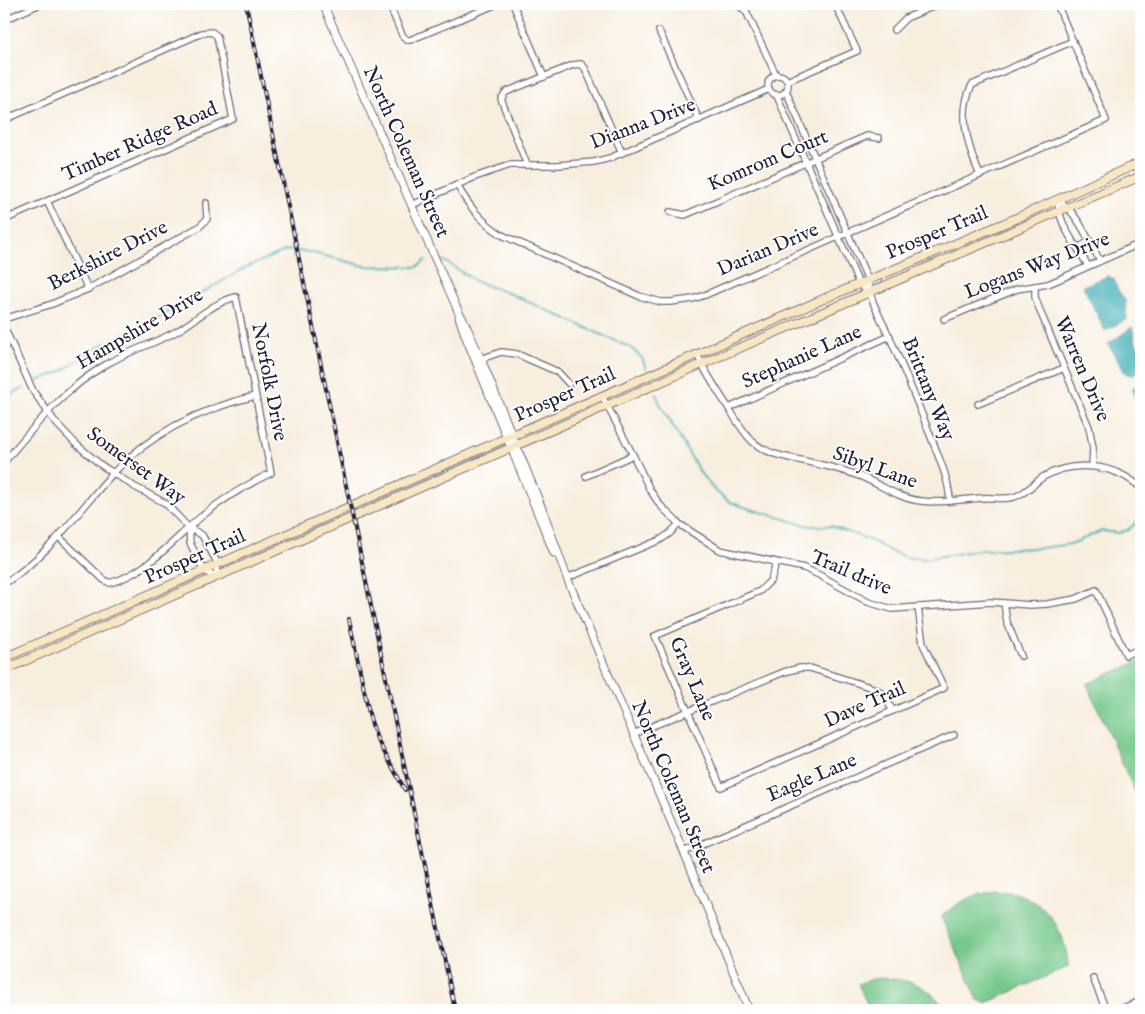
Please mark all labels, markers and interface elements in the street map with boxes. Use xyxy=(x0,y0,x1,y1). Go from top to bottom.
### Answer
street label: North Coleman Street xyxy=(357,62,455,242)
street label: Dianna Drive xyxy=(587,92,699,156)
street label: Timber Ridge Road xyxy=(58,96,222,187)
street label: Komrom Court xyxy=(704,124,832,198)
street label: Prosper Trail xyxy=(882,200,992,266)
street label: Berkshire Drive xyxy=(44,215,172,297)
street label: Darian Drive xyxy=(714,217,822,283)
street label: Logans Way Drive xyxy=(961,227,1113,305)
street label: Hampshire Drive xyxy=(72,283,208,375)
street label: Warren Drive xyxy=(1049,313,1115,425)
street label: Stephanie Lane xyxy=(738,319,866,395)
street label: Norfolk Drive xyxy=(245,321,293,443)
street label: Brittany Way xyxy=(896,334,960,444)
street label: Prosper Trail xyxy=(510,361,620,428)
street label: Somerset Way xyxy=(82,422,191,510)
street label: Sibyl Lane xyxy=(829,441,921,495)
street label: Prosper Trail xyxy=(140,523,250,590)
street label: Trail drive xyxy=(807,545,895,601)
street label: Gray Lane xyxy=(663,633,721,725)
street label: Dave Trail xyxy=(820,676,910,734)
street label: North Coleman Street xyxy=(625,697,721,877)
street label: Eagle Lane xyxy=(763,748,861,808)

